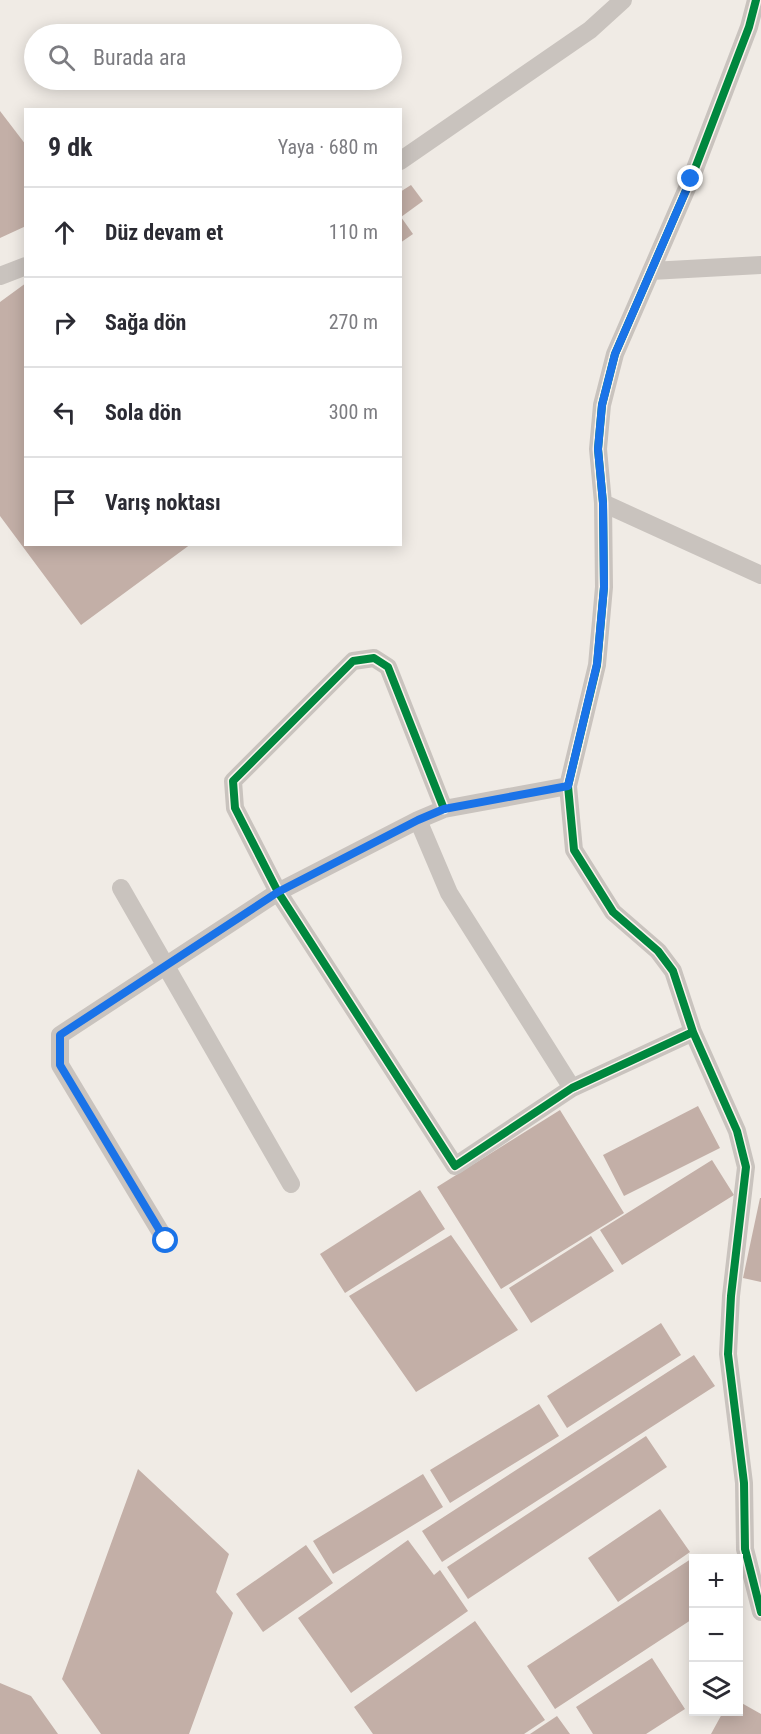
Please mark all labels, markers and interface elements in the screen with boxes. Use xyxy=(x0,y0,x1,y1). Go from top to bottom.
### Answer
search box xyxy=(24,24,402,90)
icon: search xyxy=(45,41,78,74)
text: Burada ara xyxy=(93,45,186,70)
text: 9 dk xyxy=(48,132,92,162)
text: Yaya · 680 m xyxy=(278,135,378,159)
route end xyxy=(677,165,703,191)
icon: ahead xyxy=(48,216,81,249)
text: Düz devam et xyxy=(105,220,223,245)
text: 110 m xyxy=(329,220,378,244)
icon: right xyxy=(48,306,81,339)
text: Sağa dön xyxy=(105,310,186,335)
text: 270 m xyxy=(329,310,378,334)
icon: left xyxy=(48,396,81,429)
text: Sola dön xyxy=(105,400,181,425)
text: 300 m xyxy=(329,400,378,424)
icon: arrive xyxy=(48,486,81,519)
text: Varış noktası xyxy=(105,490,221,515)
route start xyxy=(152,1227,178,1253)
map controls xyxy=(689,1554,743,1716)
button: + xyxy=(689,1554,743,1608)
button: − xyxy=(689,1608,743,1662)
button: layers xyxy=(689,1662,743,1716)

